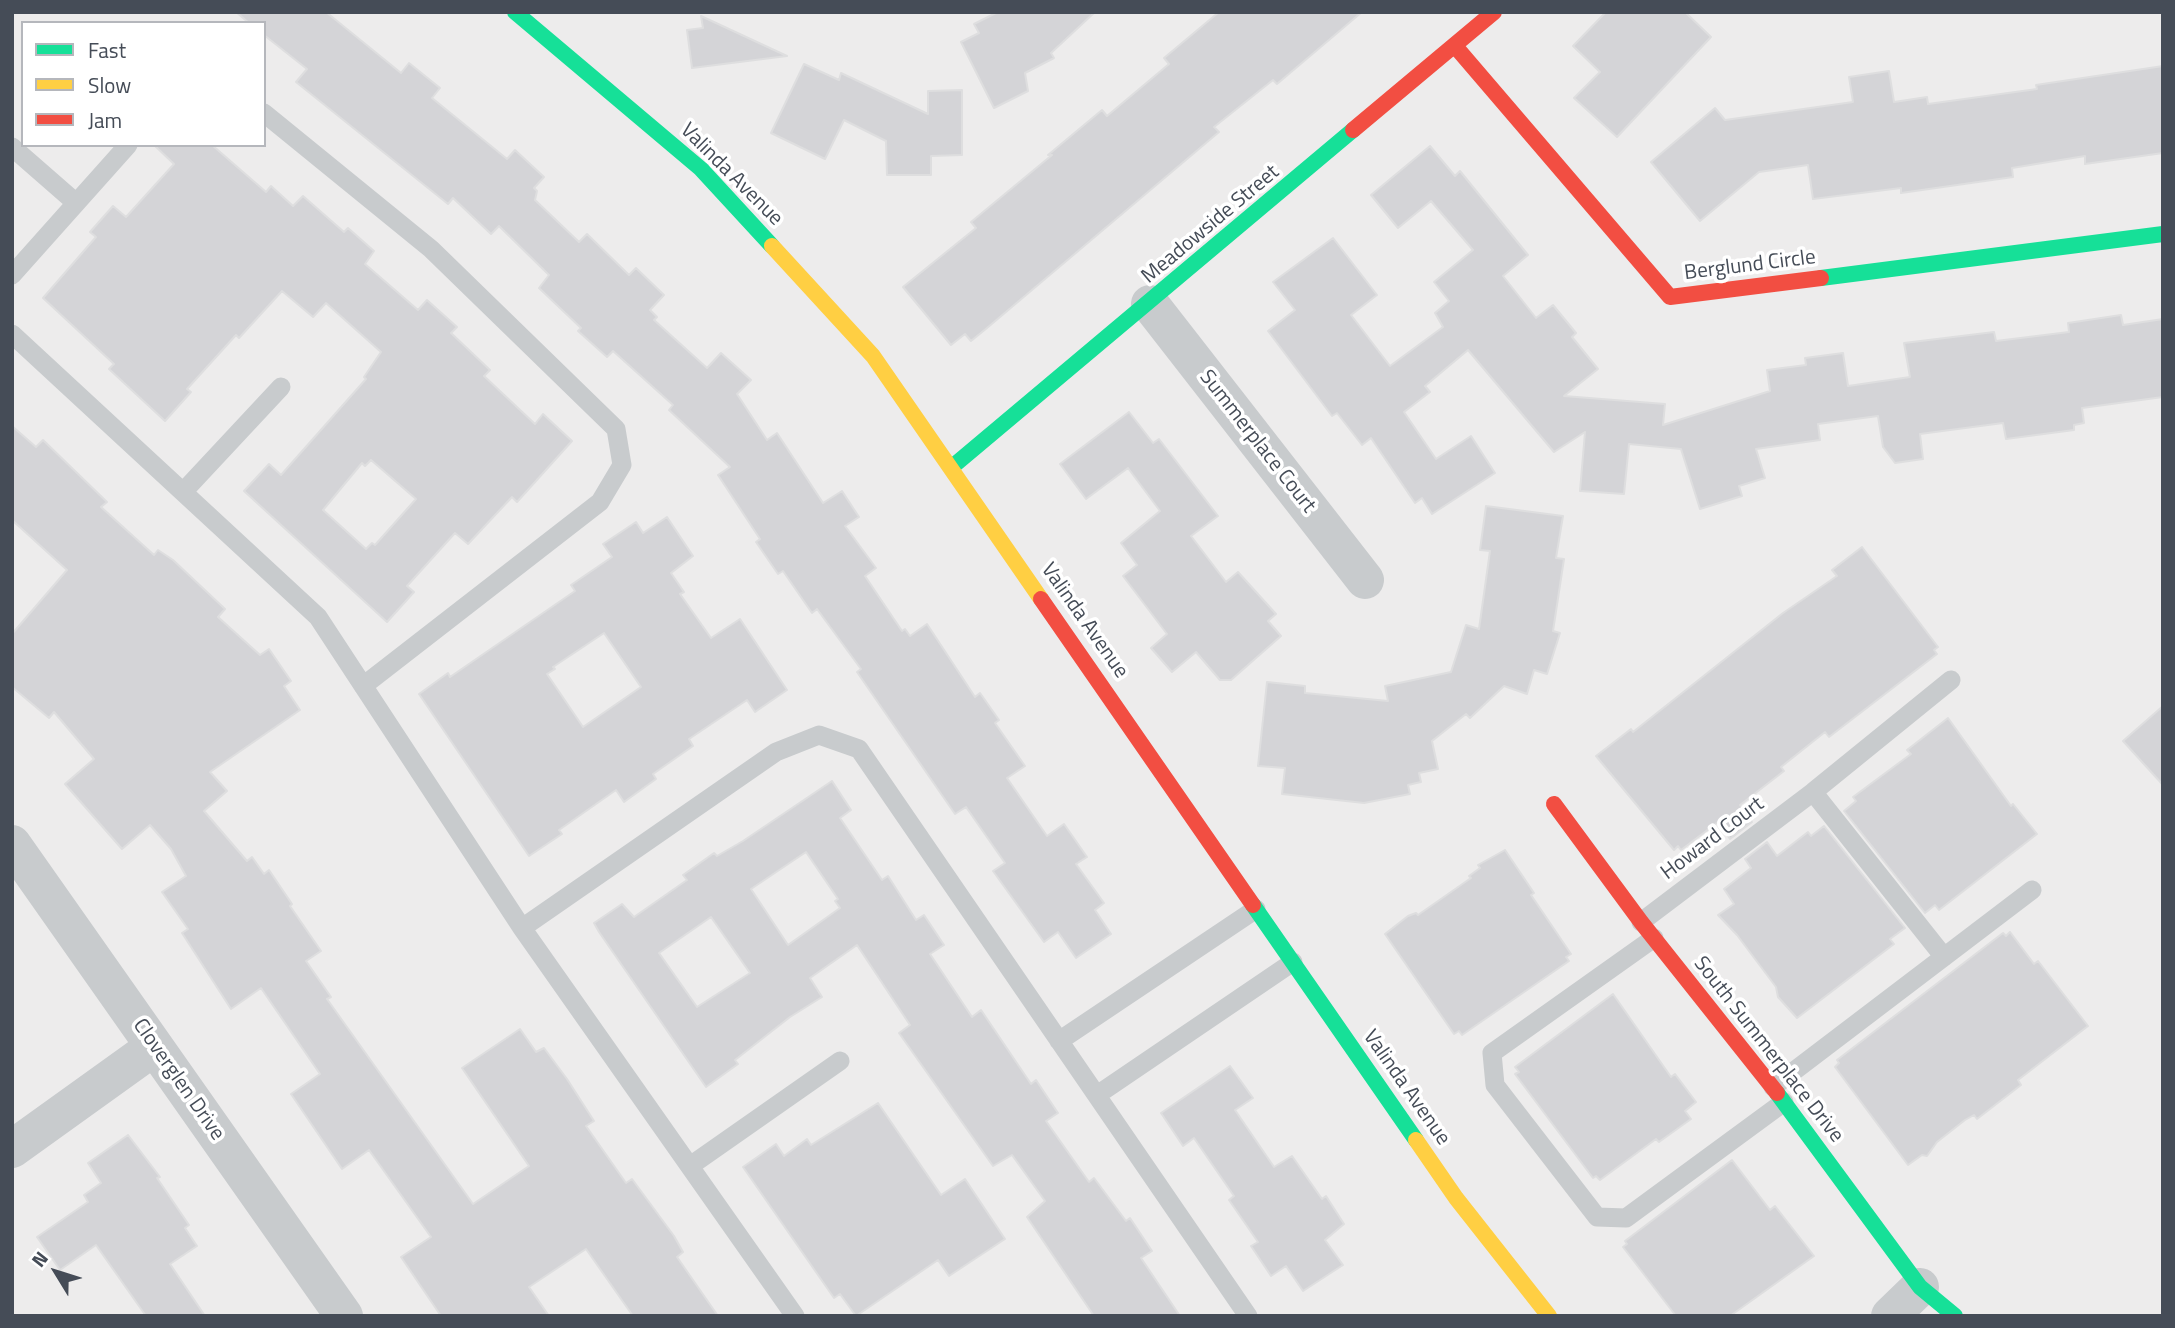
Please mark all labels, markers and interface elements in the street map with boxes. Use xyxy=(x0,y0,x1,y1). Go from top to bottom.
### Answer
legend xyxy=(21,21,266,147)
text: Fast xyxy=(88,34,126,66)
text: Slow xyxy=(88,69,131,101)
text: Jam xyxy=(88,104,122,136)
street label: Valinda Avenue xyxy=(674,118,788,232)
street label: Meadowside Street xyxy=(1137,160,1285,290)
street label: Berglund Circle xyxy=(1683,245,1817,287)
street label: Summerplace Court xyxy=(1193,366,1321,518)
street label: Valinda Avenue xyxy=(1035,559,1133,683)
street label: Howard Court xyxy=(1657,792,1769,886)
street label: South Summerplace Drive xyxy=(1688,952,1848,1148)
street label: Cloverglen Drive xyxy=(127,1014,229,1146)
street label: Valinda Avenue xyxy=(1357,1026,1455,1150)
north arrow xyxy=(21,1237,91,1307)
text: N xyxy=(24,1245,55,1273)

